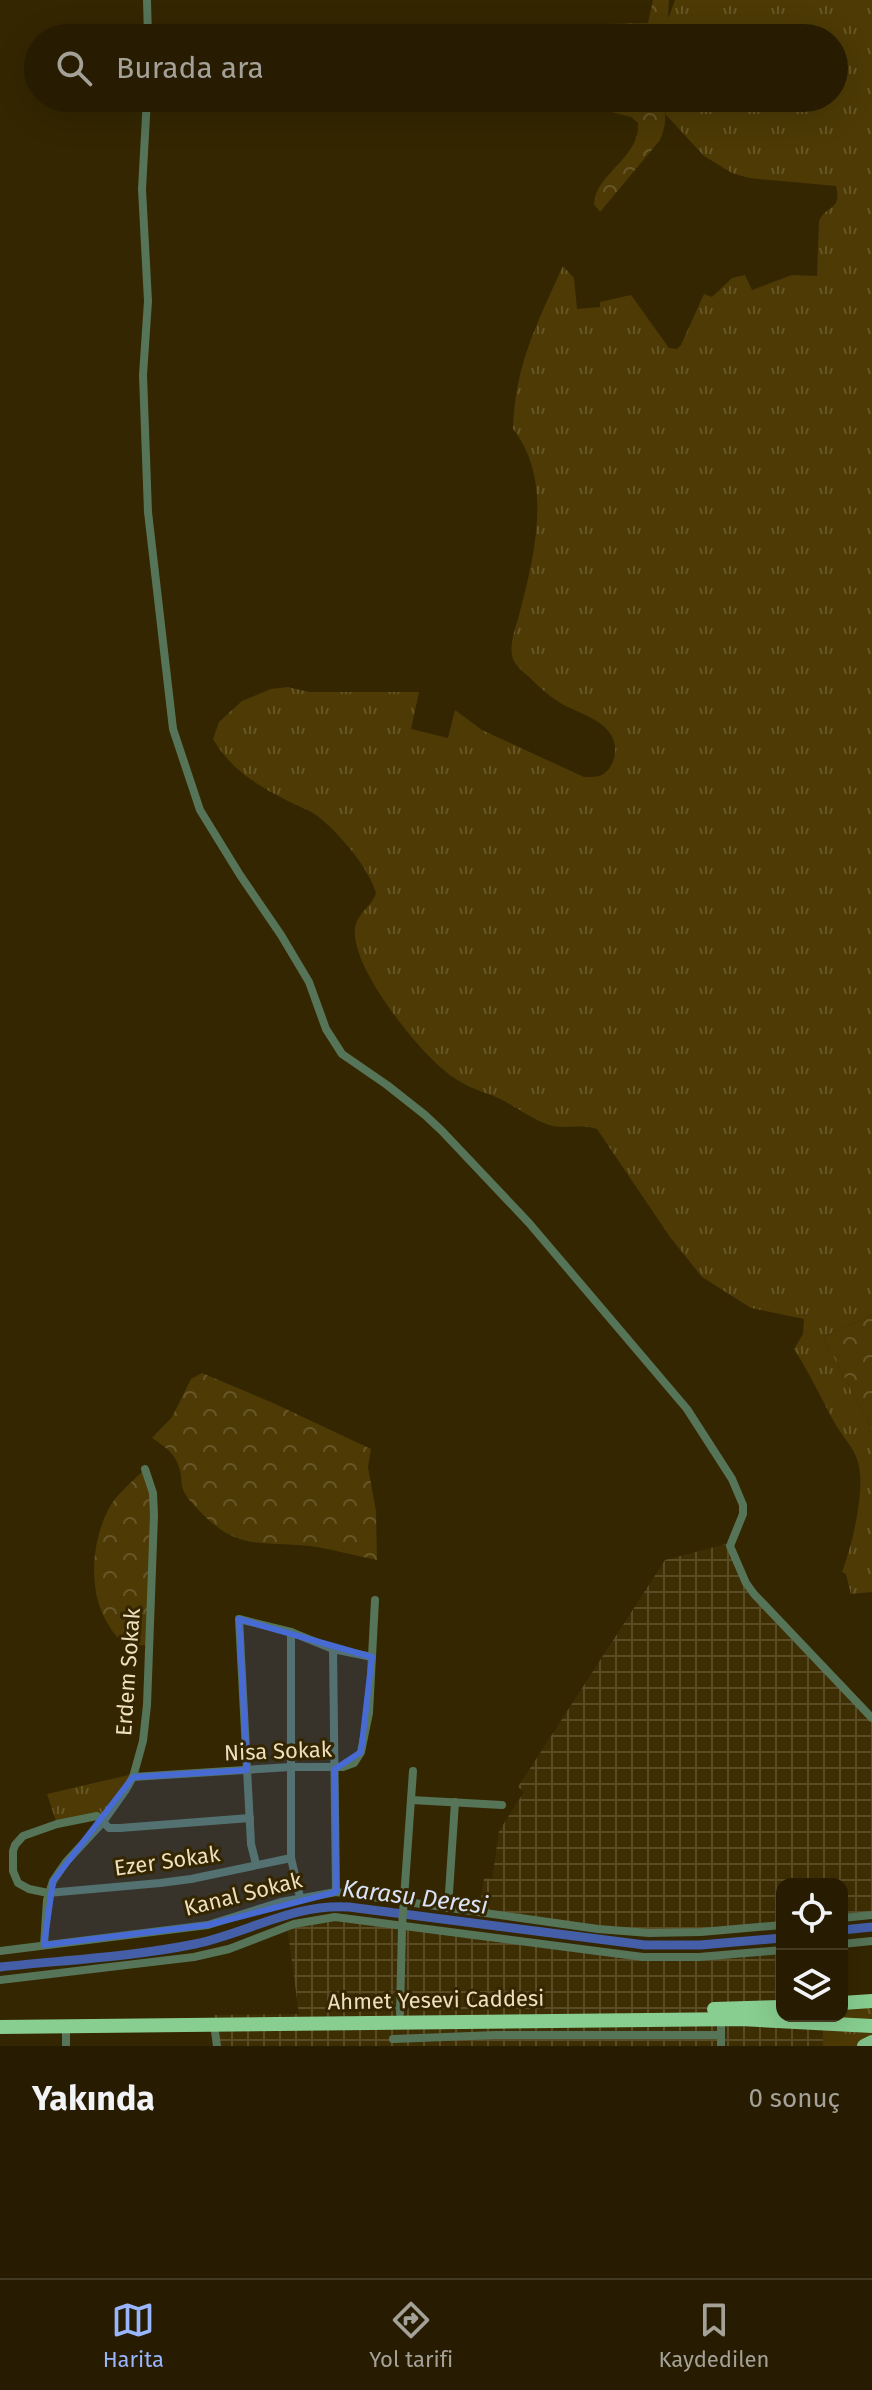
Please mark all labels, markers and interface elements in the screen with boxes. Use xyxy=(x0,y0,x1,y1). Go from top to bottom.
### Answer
search box xyxy=(24,24,848,112)
icon: search xyxy=(52,46,96,90)
text: Burada ara xyxy=(116,50,264,86)
street label: Erdem Sokak xyxy=(110,1606,146,1737)
street label: Nisa Sokak xyxy=(224,1736,333,1766)
street label: Ezer Sokak xyxy=(112,1840,222,1882)
street label: Kanal Sokak xyxy=(181,1866,306,1922)
water label: Karasu Deresi xyxy=(340,1874,490,1920)
map controls xyxy=(776,1878,848,2022)
button: locate xyxy=(776,1878,848,1950)
button: layers xyxy=(776,1950,848,2022)
street label: Ahmet Yesevi Caddesi xyxy=(327,1985,545,2015)
text: Yakında xyxy=(32,2078,155,2119)
text: 0 sonuç xyxy=(748,2083,840,2114)
tab: Harita xyxy=(103,2298,164,2373)
tab: Yol tarifi xyxy=(369,2298,453,2373)
tab: Kaydedilen xyxy=(658,2298,769,2373)

